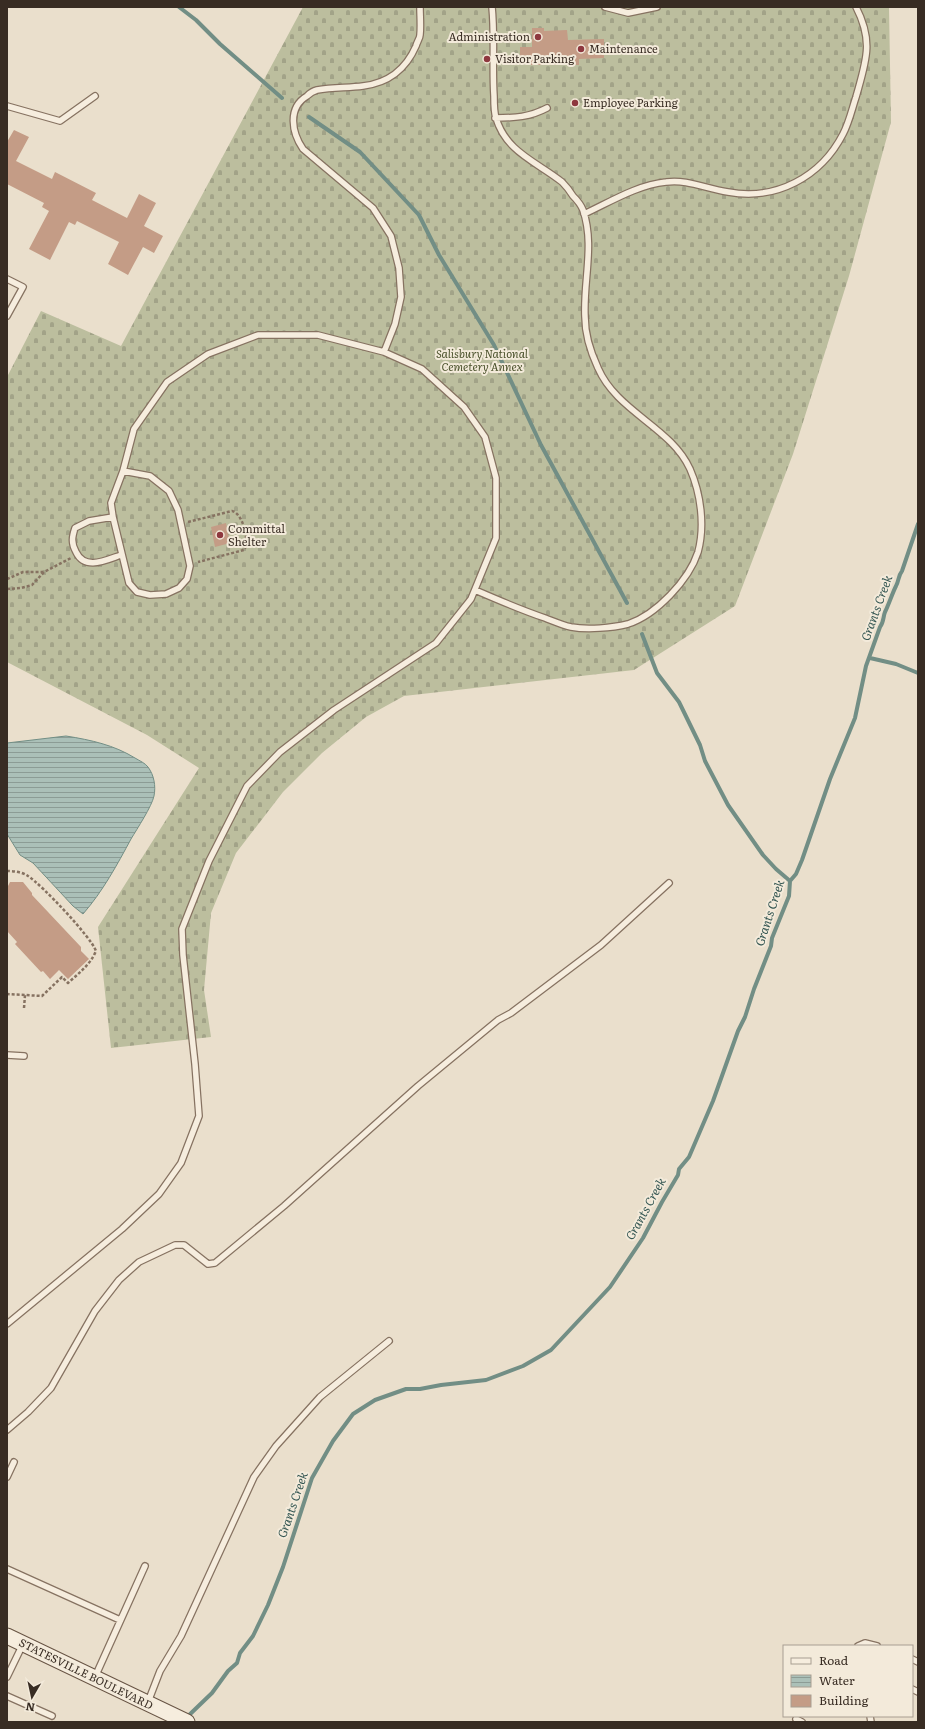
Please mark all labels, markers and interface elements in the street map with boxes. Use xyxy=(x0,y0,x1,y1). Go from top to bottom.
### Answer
place label: Administration xyxy=(448,28,530,44)
marker: Administration xyxy=(533,32,543,42)
place label: Maintenance xyxy=(589,40,658,56)
marker: Maintenance xyxy=(576,44,586,54)
place label: Visitor Parking xyxy=(495,50,575,66)
marker: Visitor Parking xyxy=(482,54,492,64)
place label: Employee Parking xyxy=(583,94,679,110)
marker: Employee Parking xyxy=(570,98,580,108)
park label: Salisbury National Cemetery Annex xyxy=(436,345,529,374)
place label: Committal Shelter xyxy=(228,520,285,549)
marker: Committal Shelter xyxy=(215,530,225,540)
water label: Grants Creek xyxy=(856,572,896,643)
water label: Grants Creek xyxy=(750,877,788,948)
water label: Grants Creek xyxy=(621,1174,670,1243)
water label: Grants Creek xyxy=(272,1469,312,1540)
street label: STATESVILLE BOULEVARD xyxy=(17,1634,156,1713)
legend xyxy=(783,1645,913,1717)
text: Road xyxy=(819,1651,849,1669)
text: Water xyxy=(819,1671,855,1689)
north arrow xyxy=(12,1677,52,1717)
text: Building xyxy=(819,1691,869,1709)
text: N xyxy=(24,1699,36,1716)

